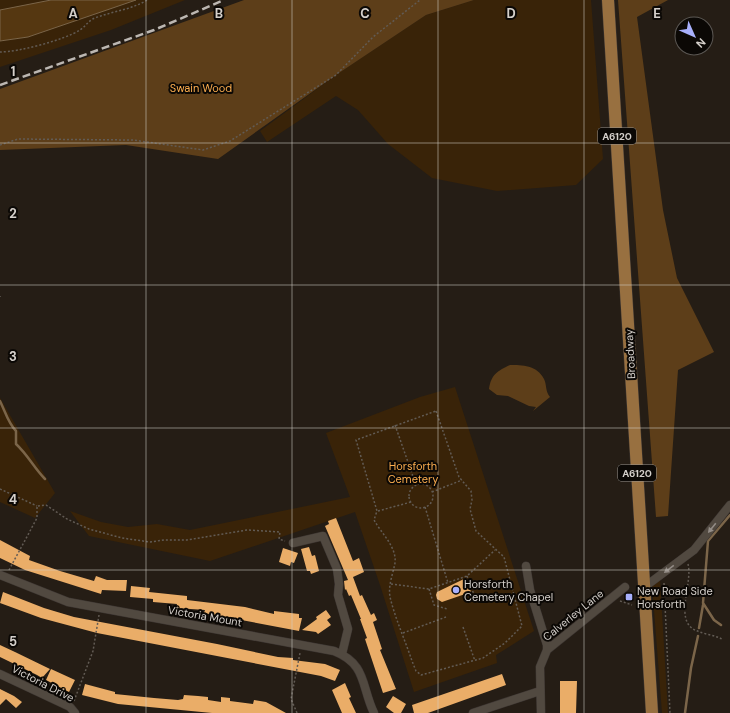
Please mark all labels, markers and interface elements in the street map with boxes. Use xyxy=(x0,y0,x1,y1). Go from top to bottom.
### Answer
text: A xyxy=(68,5,78,22)
text: B xyxy=(215,5,223,22)
text: C xyxy=(360,5,370,22)
text: D xyxy=(506,5,516,22)
text: E xyxy=(653,5,661,22)
north arrow xyxy=(674,16,714,56)
text: N xyxy=(693,35,709,51)
text: 1 xyxy=(11,63,15,80)
park label: Swain Wood xyxy=(170,81,232,95)
road number: A6120 xyxy=(598,128,636,144)
text: 2 xyxy=(9,205,17,222)
street label: Broadway xyxy=(622,329,638,379)
text: 3 xyxy=(9,348,17,365)
park label: Horsforth Cemetery xyxy=(388,459,438,486)
road number: A6120 xyxy=(618,465,656,481)
text: 4 xyxy=(9,491,17,508)
one-way arrow xyxy=(708,522,716,533)
one-way arrow xyxy=(663,565,674,573)
place label: Horsforth Cemetery Chapel xyxy=(464,577,553,604)
place label: New Road Side Horsforth xyxy=(637,584,713,611)
marker: Horsforth Cemetery Chapel xyxy=(451,585,461,595)
street label: Calverley Lane xyxy=(540,586,606,644)
marker: New Road Side Horsforth xyxy=(624,592,634,602)
street label: Victoria Mount xyxy=(167,603,243,629)
text: 5 xyxy=(9,633,17,650)
street label: Victoria Drive xyxy=(9,661,77,705)

